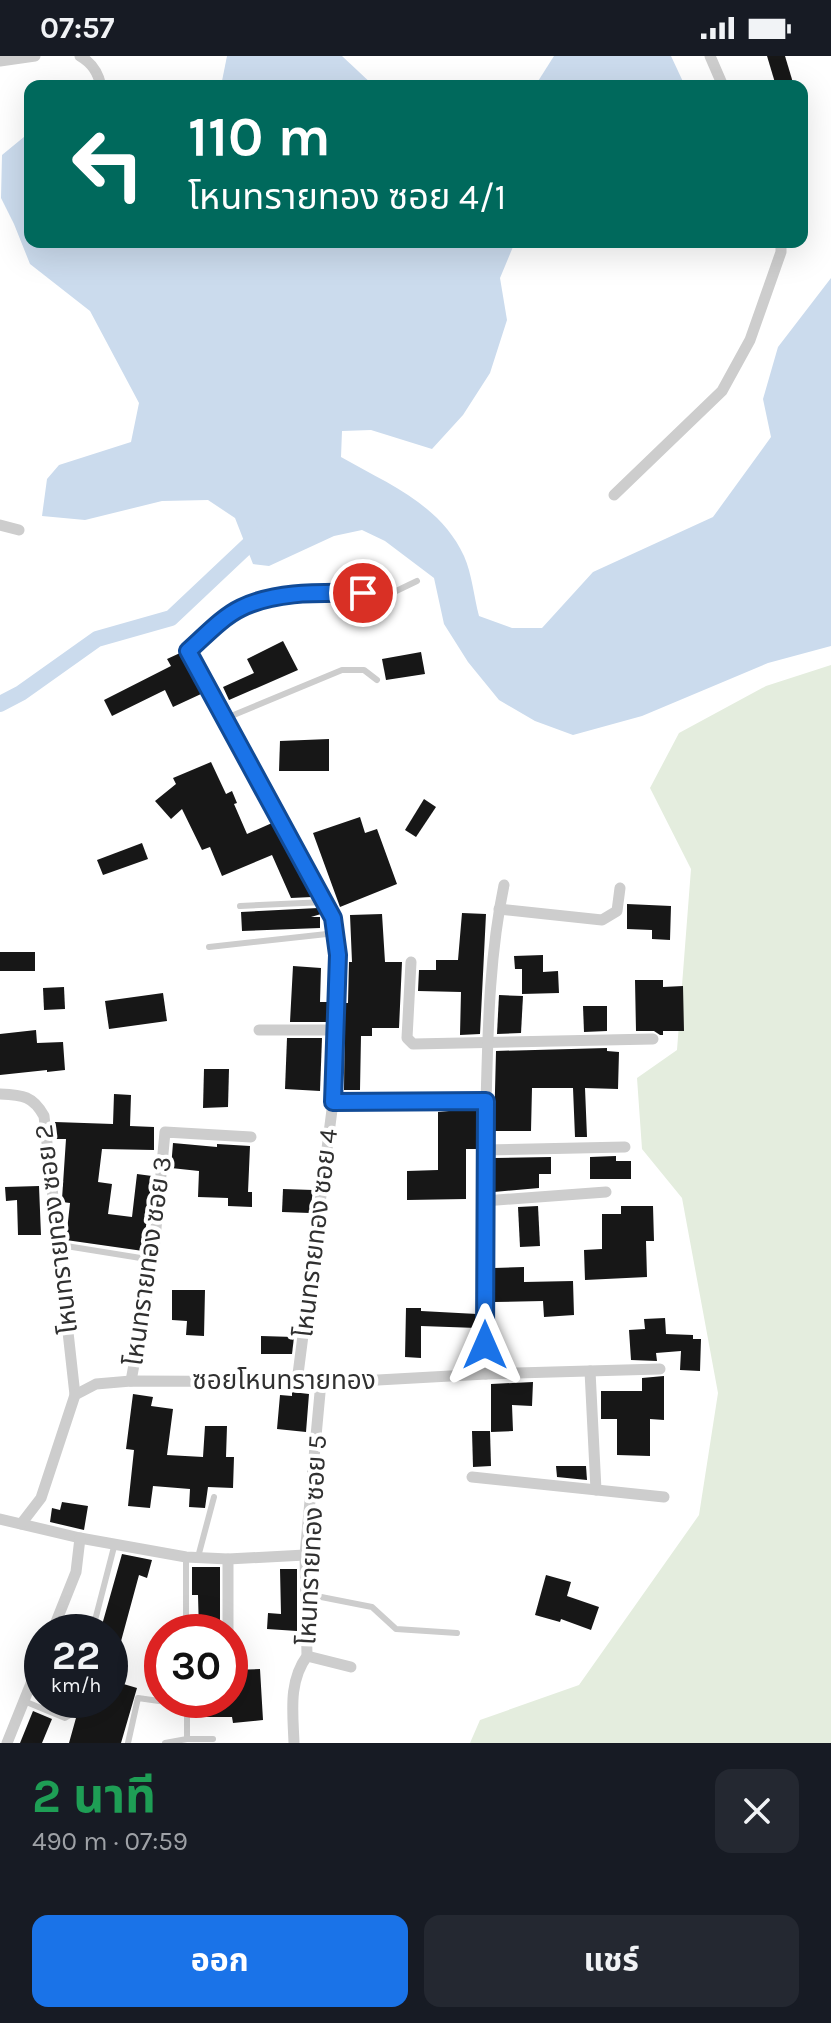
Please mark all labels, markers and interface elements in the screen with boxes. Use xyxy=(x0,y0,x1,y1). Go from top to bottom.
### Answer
text: 07:57 xyxy=(40,10,114,46)
text: 110 m xyxy=(188,104,331,169)
icon: left xyxy=(56,112,160,216)
text: โหนทรายทอง ซอย 4/1 xyxy=(188,176,506,218)
pin xyxy=(329,559,397,627)
icon: arrive xyxy=(341,571,385,615)
street label: โหนทรายทอง ซอย 2 xyxy=(28,1123,84,1335)
street label: โหนทรายทอง ซอย 4 xyxy=(288,1127,344,1339)
street label: โหนทรายทอง ซอย 3 xyxy=(118,1154,178,1368)
position arrow xyxy=(443,1303,527,1387)
street label: ซอยโหนทรายทอง xyxy=(192,1365,376,1396)
street label: โหนทรายทอง ซอย 5 xyxy=(291,1434,333,1646)
speed limit sign: 30 xyxy=(144,1614,248,1718)
text: 22 xyxy=(52,1632,100,1679)
text: km/h xyxy=(51,1674,101,1697)
text: 2 นาที xyxy=(32,1768,156,1824)
button: close xyxy=(715,1769,799,1853)
text: 490 m · 07:59 xyxy=(32,1826,188,1857)
button: ออก xyxy=(32,1915,408,2007)
button: แชร์ xyxy=(424,1915,799,2007)

